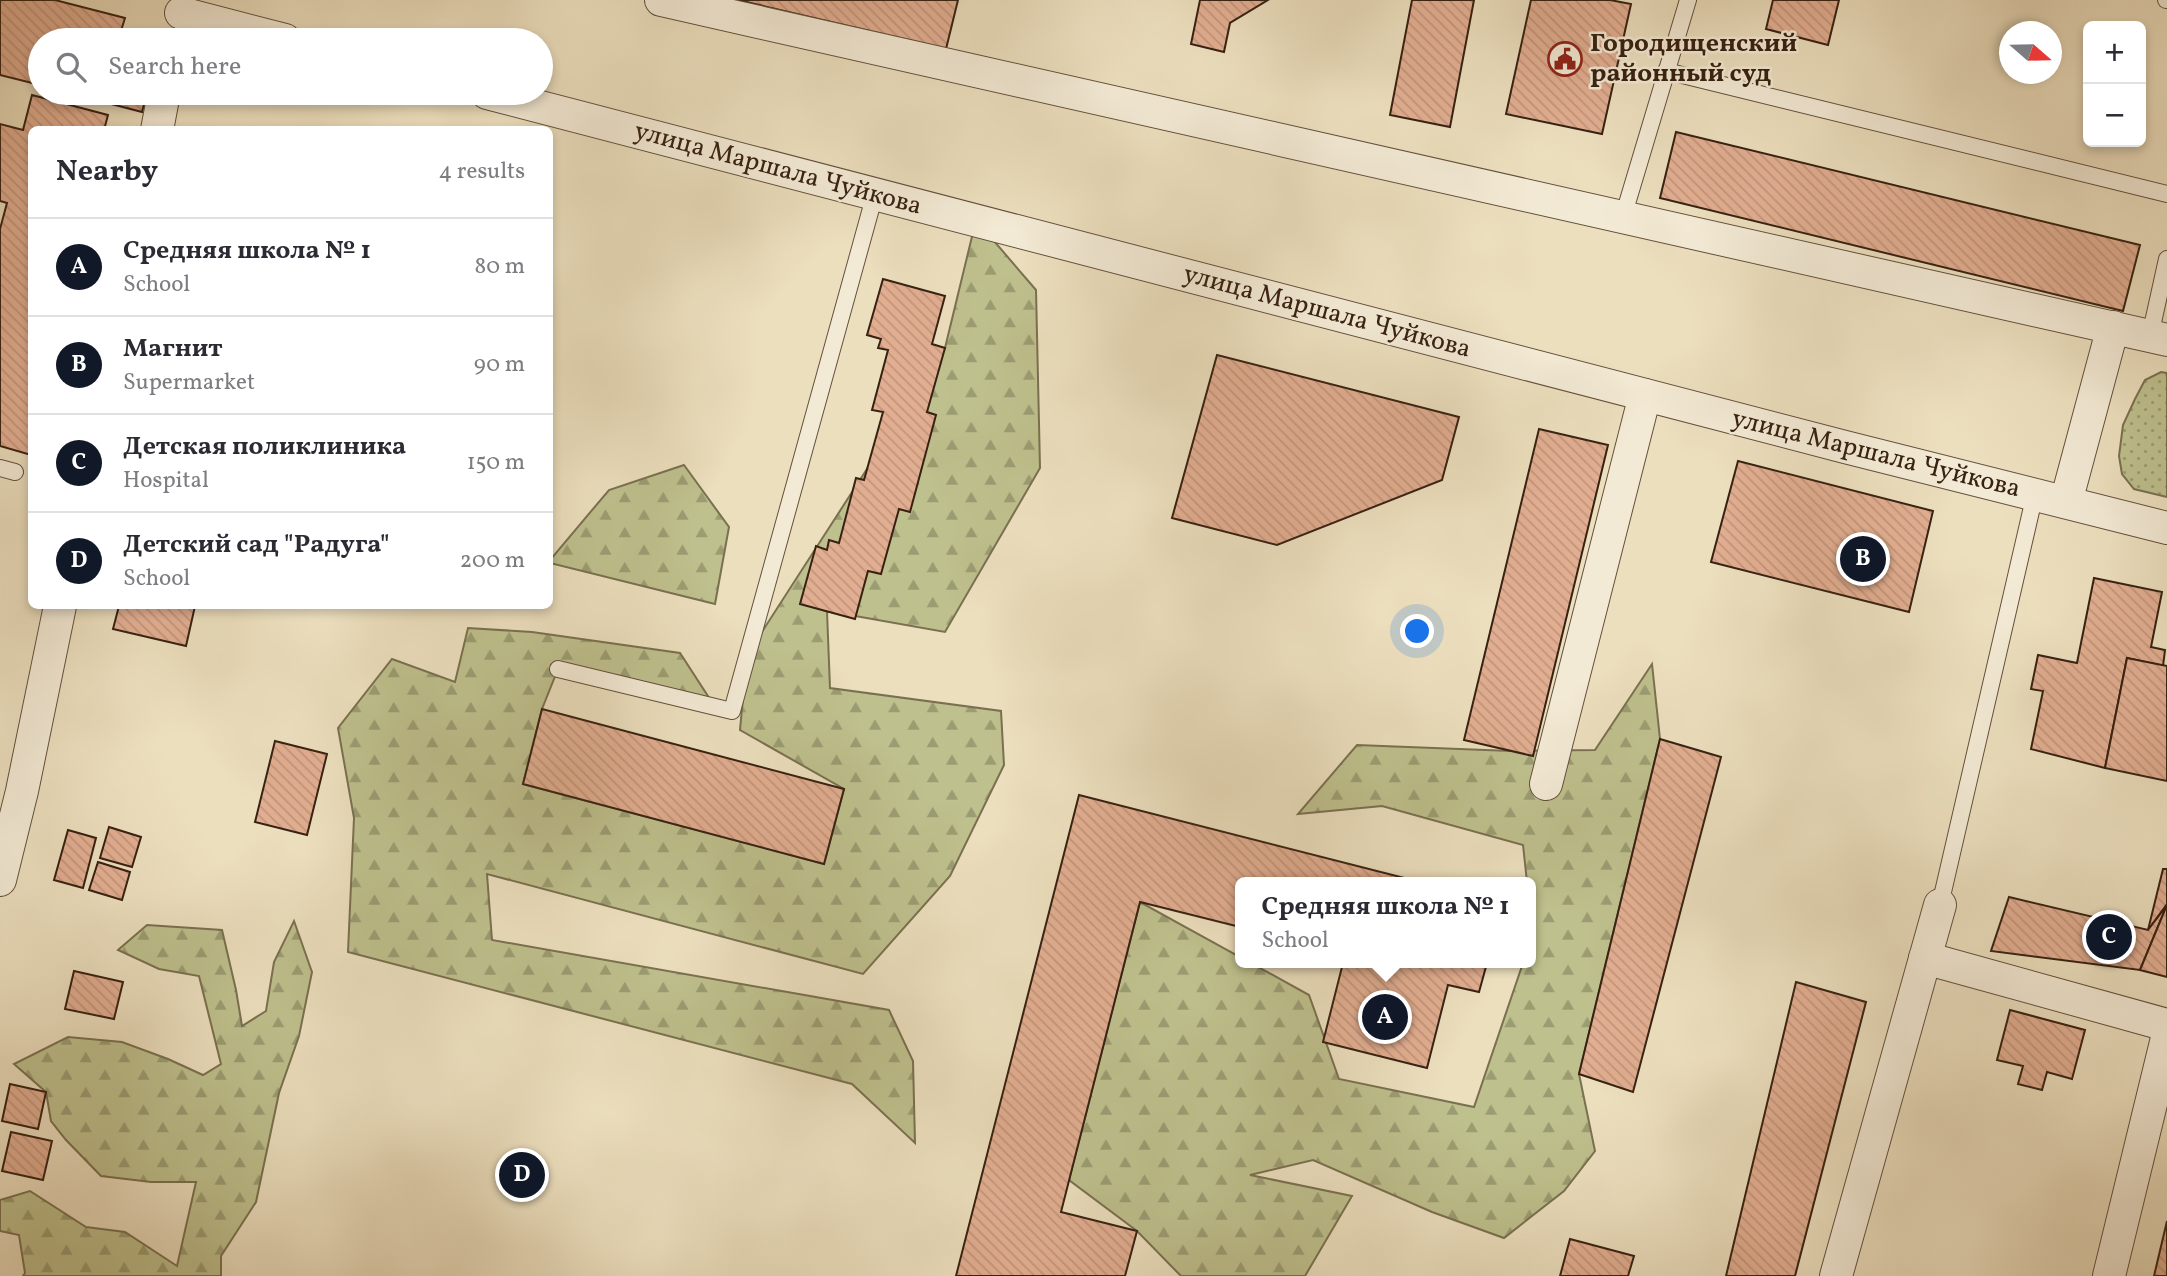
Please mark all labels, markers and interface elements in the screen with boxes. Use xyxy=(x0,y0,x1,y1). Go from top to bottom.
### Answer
north arrow xyxy=(1999,21,2062,84)
map controls xyxy=(2083,21,2146,147)
button: + xyxy=(2083,21,2146,84)
place label: Городищенский районный суд xyxy=(1590,26,1797,92)
search box xyxy=(28,28,553,105)
public building icon: Городищенский районный суд xyxy=(1546,40,1584,78)
icon: search xyxy=(52,48,90,86)
text: Search here xyxy=(108,49,241,85)
button: − xyxy=(2083,84,2146,147)
street label: улица Маршала Чуйкова xyxy=(630,113,926,225)
text: Nearby xyxy=(56,151,158,193)
text: 4 results xyxy=(439,156,525,188)
text: Средняя школа № 1 xyxy=(123,233,371,269)
text: A xyxy=(71,251,87,283)
text: 80 m xyxy=(475,251,525,283)
street label: улица Маршала Чуйкова xyxy=(1179,256,1475,368)
text: School xyxy=(123,269,190,301)
text: Магнит xyxy=(123,331,223,367)
text: B xyxy=(71,349,87,381)
text: 90 m xyxy=(474,349,525,381)
text: Supermarket xyxy=(123,367,255,399)
street label: улица Маршала Чуйкова xyxy=(1728,401,2024,507)
text: Детская поликлиника xyxy=(123,429,406,465)
text: C xyxy=(72,447,86,479)
text: 150 m xyxy=(467,447,525,479)
text: Hospital xyxy=(123,465,209,497)
text: Детский сад "Радуга" xyxy=(123,527,390,563)
pin: B xyxy=(1840,533,1886,585)
text: D xyxy=(71,545,87,577)
text: 200 m xyxy=(460,545,525,577)
text: School xyxy=(123,563,190,595)
your location xyxy=(1400,614,1434,648)
popup xyxy=(1235,877,1536,968)
text: Средняя школа № 1 xyxy=(1262,889,1510,925)
pin: C xyxy=(2086,911,2132,963)
text: School xyxy=(1262,925,1329,957)
pin: A xyxy=(1362,991,1408,1043)
pin: D xyxy=(499,1149,545,1201)

